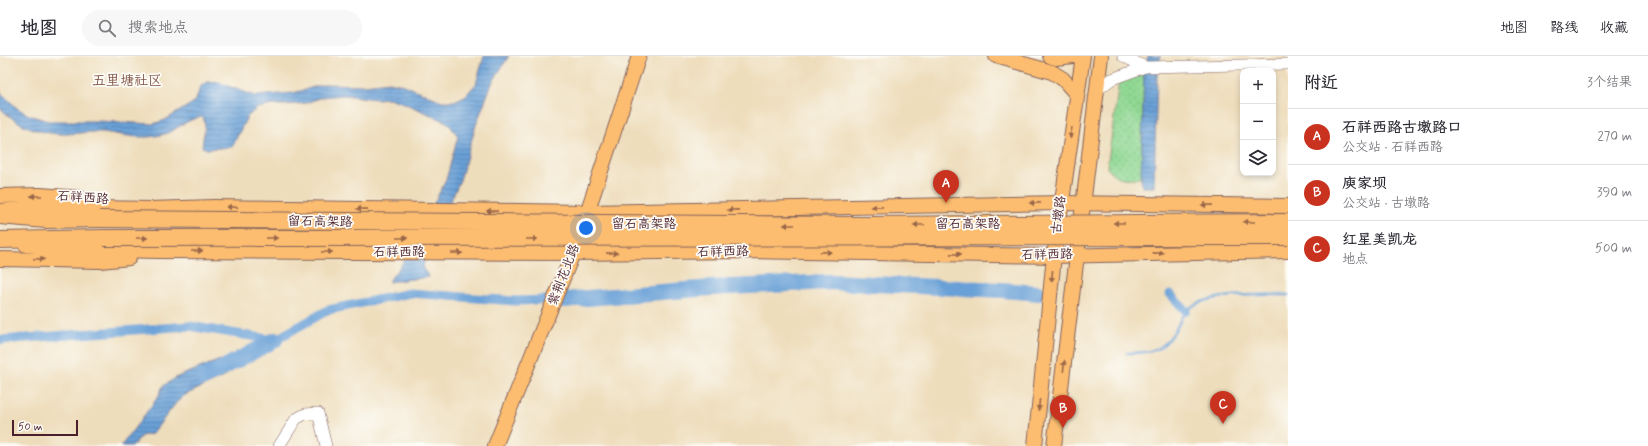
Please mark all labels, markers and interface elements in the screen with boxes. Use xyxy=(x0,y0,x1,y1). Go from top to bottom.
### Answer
search box xyxy=(82,10,362,46)
text: 地图 xyxy=(20,16,58,41)
icon: search xyxy=(96,17,118,39)
text: 搜索地点 xyxy=(128,18,188,38)
text: 地图 xyxy=(1500,19,1528,37)
text: 路线 xyxy=(1550,19,1578,37)
text: 收藏 xyxy=(1600,19,1628,37)
map controls xyxy=(1240,68,1276,176)
button: + xyxy=(1240,68,1276,104)
district label: 五里塘社区 xyxy=(92,72,162,90)
text: 附近 xyxy=(1304,72,1338,94)
text: 3个结果 xyxy=(1587,74,1632,91)
button: − xyxy=(1240,104,1276,140)
text: 石祥西路古墩路口 xyxy=(1342,118,1462,138)
one-way arrow xyxy=(1068,127,1074,139)
text: A xyxy=(1313,128,1321,145)
text: 270 m xyxy=(1597,128,1632,145)
text: 公交站 · 石祥西路 xyxy=(1342,139,1443,156)
button: layers xyxy=(1240,140,1276,176)
pin: A xyxy=(933,170,959,203)
text: 庾家坝 xyxy=(1342,174,1387,194)
text: B xyxy=(1313,184,1321,201)
text: 390 m xyxy=(1597,184,1632,201)
street label: 石祥西路 xyxy=(56,188,110,208)
one-way arrow xyxy=(29,193,42,199)
street label: 古墩路 xyxy=(1048,194,1070,236)
text: 公交站 · 古墩路 xyxy=(1342,195,1430,212)
one-way arrow xyxy=(1028,200,1041,206)
one-way arrow xyxy=(1200,202,1213,208)
one-way arrow xyxy=(225,204,238,210)
one-way arrow xyxy=(870,204,883,210)
one-way arrow xyxy=(355,206,368,212)
one-way arrow xyxy=(486,207,498,214)
one-way arrow xyxy=(726,207,739,213)
street label: 留石高架路 xyxy=(287,213,353,231)
street label: 留石高架路 xyxy=(611,216,677,233)
street label: 留石高架路 xyxy=(935,216,1001,233)
your location xyxy=(576,218,596,238)
one-way arrow xyxy=(1242,219,1255,225)
one-way arrow xyxy=(1112,220,1125,226)
one-way arrow xyxy=(782,222,795,228)
one-way arrow xyxy=(912,222,925,228)
text: 红星美凯龙 xyxy=(1342,230,1417,250)
one-way arrow xyxy=(136,235,149,241)
one-way arrow xyxy=(266,235,279,241)
one-way arrow xyxy=(396,235,409,241)
one-way arrow xyxy=(526,236,539,242)
text: C xyxy=(1312,240,1322,257)
text: 500 m xyxy=(1595,240,1632,257)
street label: 紫荆花北路 xyxy=(544,242,584,308)
street label: 石祥西路 xyxy=(697,243,749,261)
street label: 石祥西路 xyxy=(373,244,425,261)
street label: 石祥西路 xyxy=(1021,246,1073,264)
one-way arrow xyxy=(191,248,204,254)
one-way arrow xyxy=(321,249,334,255)
one-way arrow xyxy=(820,249,832,256)
one-way arrow xyxy=(451,250,464,256)
one-way arrow xyxy=(606,250,619,256)
one-way arrow xyxy=(1152,250,1165,256)
one-way arrow xyxy=(950,251,963,257)
text: 地点 xyxy=(1342,251,1368,268)
one-way arrow xyxy=(33,256,46,262)
one-way arrow xyxy=(1048,270,1055,282)
one-way arrow xyxy=(1061,360,1067,372)
pin: C xyxy=(1210,391,1236,424)
pin: B xyxy=(1050,395,1076,428)
one-way arrow xyxy=(1035,399,1042,411)
scale bar xyxy=(12,418,78,437)
text: 50 m xyxy=(18,420,43,434)

